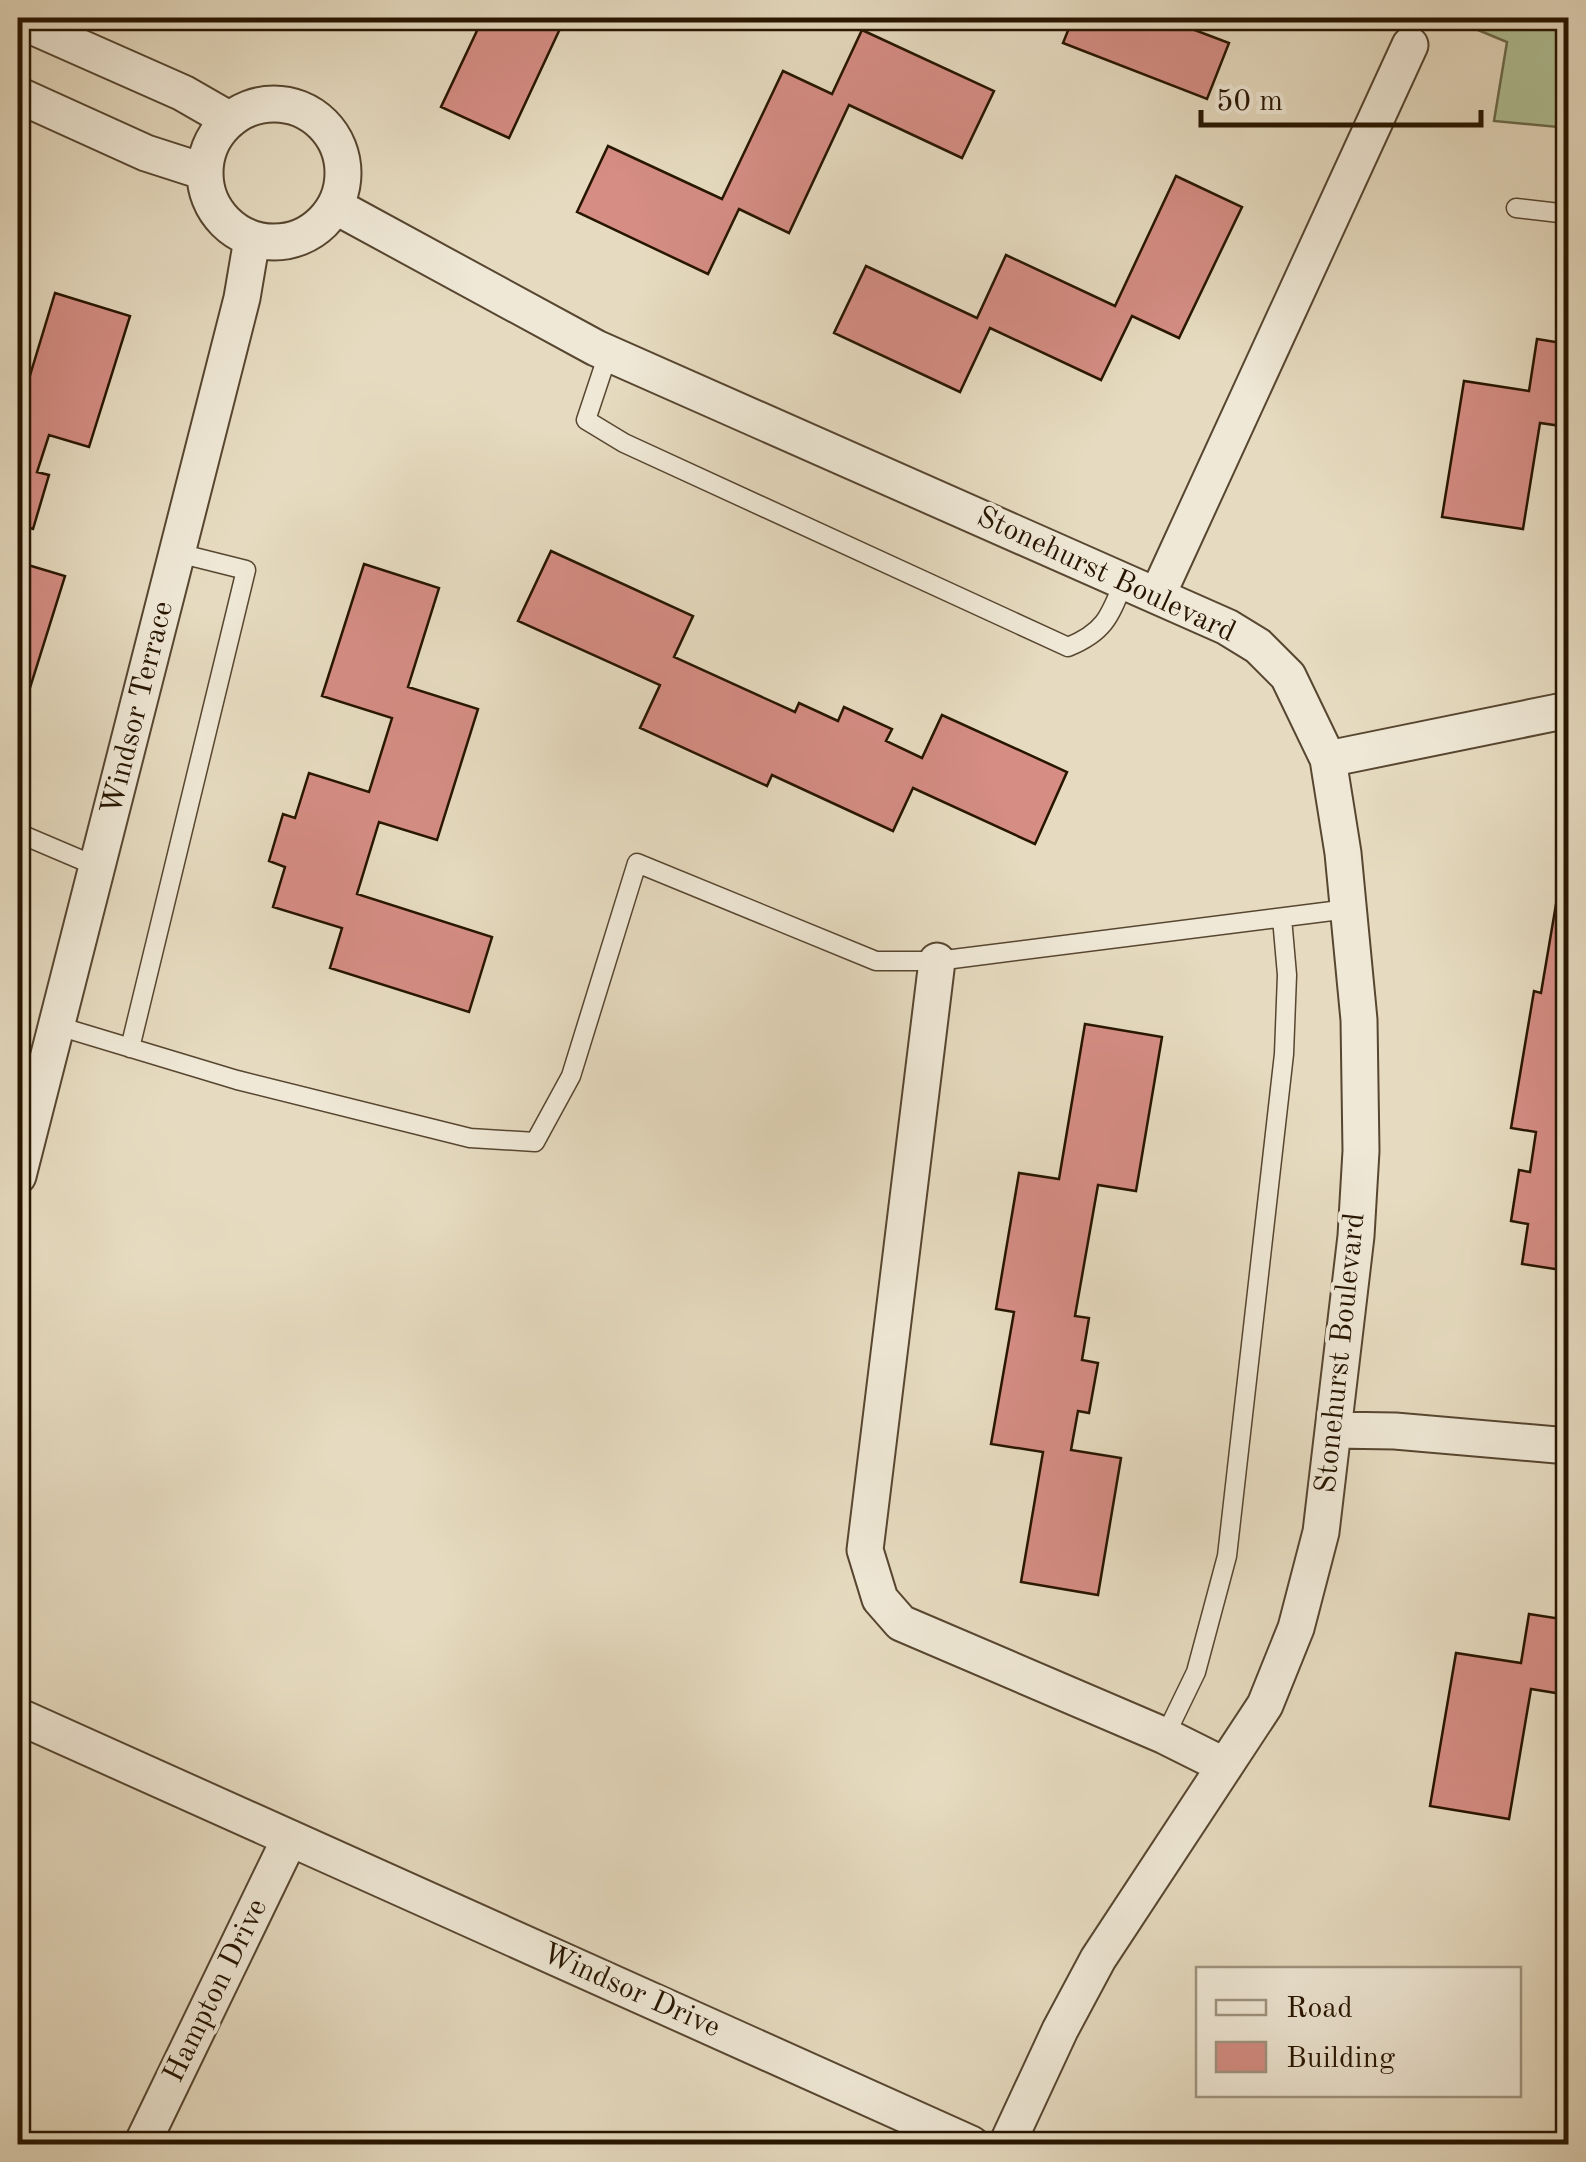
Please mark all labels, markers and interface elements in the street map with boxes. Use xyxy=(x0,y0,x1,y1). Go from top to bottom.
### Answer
scale bar xyxy=(1201,65,1481,127)
text: 50 m xyxy=(1216,87,1283,117)
street label: Stonehurst Boulevard xyxy=(972,502,1240,648)
street label: Windsor Terrace xyxy=(97,598,179,818)
street label: Stonehurst Boulevard xyxy=(1311,1211,1371,1495)
street label: Hampton Drive xyxy=(159,1895,273,2087)
street label: Windsor Drive xyxy=(537,1938,725,2044)
legend xyxy=(1196,1967,1521,2097)
text: Road xyxy=(1286,1994,1353,2024)
text: Building xyxy=(1286,2044,1395,2074)

